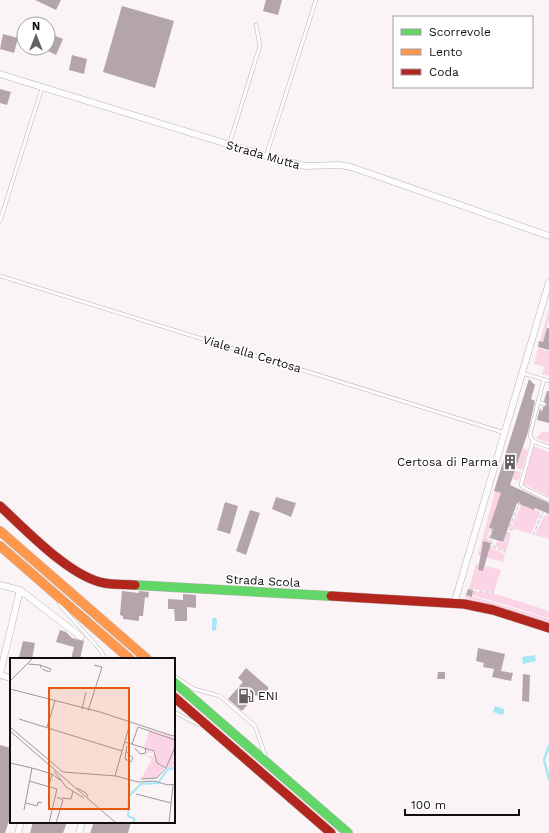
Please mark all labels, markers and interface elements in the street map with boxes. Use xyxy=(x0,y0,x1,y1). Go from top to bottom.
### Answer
north arrow xyxy=(16,16,56,56)
legend xyxy=(393,16,533,88)
text: N xyxy=(32,20,40,33)
text: Scorrevole xyxy=(429,25,491,39)
text: Lento xyxy=(429,45,463,59)
text: Coda xyxy=(429,65,459,79)
street label: Strada Mutta xyxy=(225,138,302,172)
street label: Viale alla Certosa xyxy=(201,332,303,376)
building icon: Certosa di Parma xyxy=(501,453,519,471)
place label: Certosa di Parma xyxy=(397,455,498,469)
street label: Strada Scola xyxy=(225,572,301,590)
inset map xyxy=(10,658,175,823)
fuel station icon: ENI xyxy=(237,687,255,705)
place label: ENI xyxy=(258,689,278,703)
scale bar xyxy=(405,791,519,817)
text: 100 m xyxy=(411,798,446,812)

